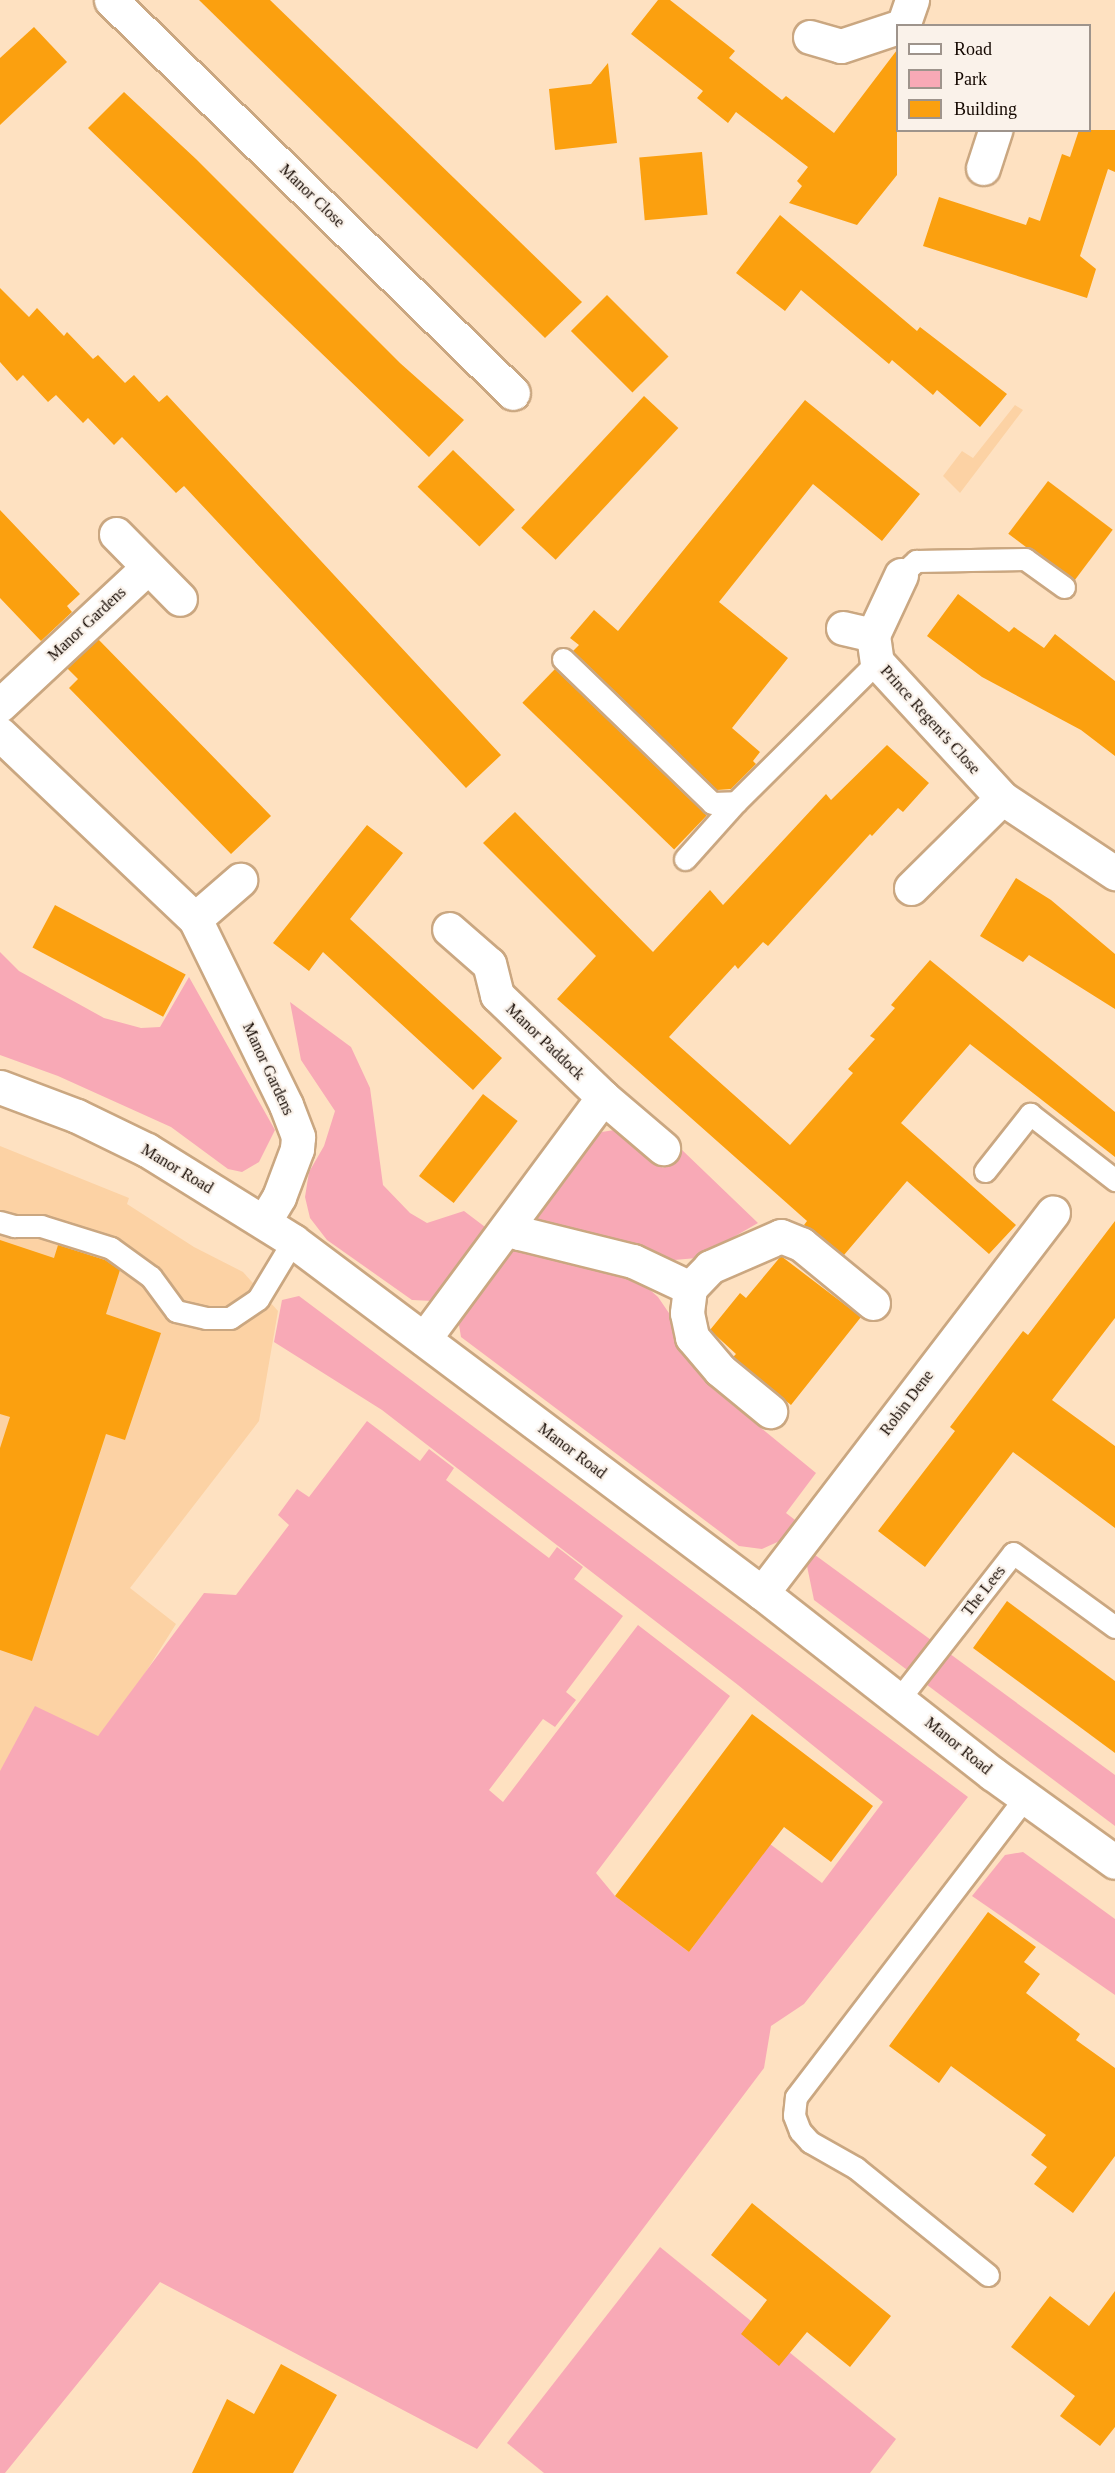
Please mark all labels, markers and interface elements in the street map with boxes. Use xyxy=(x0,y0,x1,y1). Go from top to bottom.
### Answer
legend xyxy=(896,24,1091,132)
text: Road xyxy=(954,39,992,59)
text: Park xyxy=(954,69,987,89)
text: Building xyxy=(954,99,1017,119)
street label: Manor Close xyxy=(275,160,349,232)
street label: Manor Gardens xyxy=(44,583,130,665)
street label: Prince Regent's Close xyxy=(876,662,984,778)
street label: Manor Paddock xyxy=(502,1000,588,1084)
street label: Manor Gardens xyxy=(238,1020,298,1118)
street label: Manor Road xyxy=(138,1140,216,1198)
street label: Robin Dene xyxy=(876,1367,938,1439)
street label: Manor Road xyxy=(534,1419,610,1483)
street label: The Lees xyxy=(958,1562,1010,1620)
street label: Manor Road xyxy=(921,1713,995,1779)

